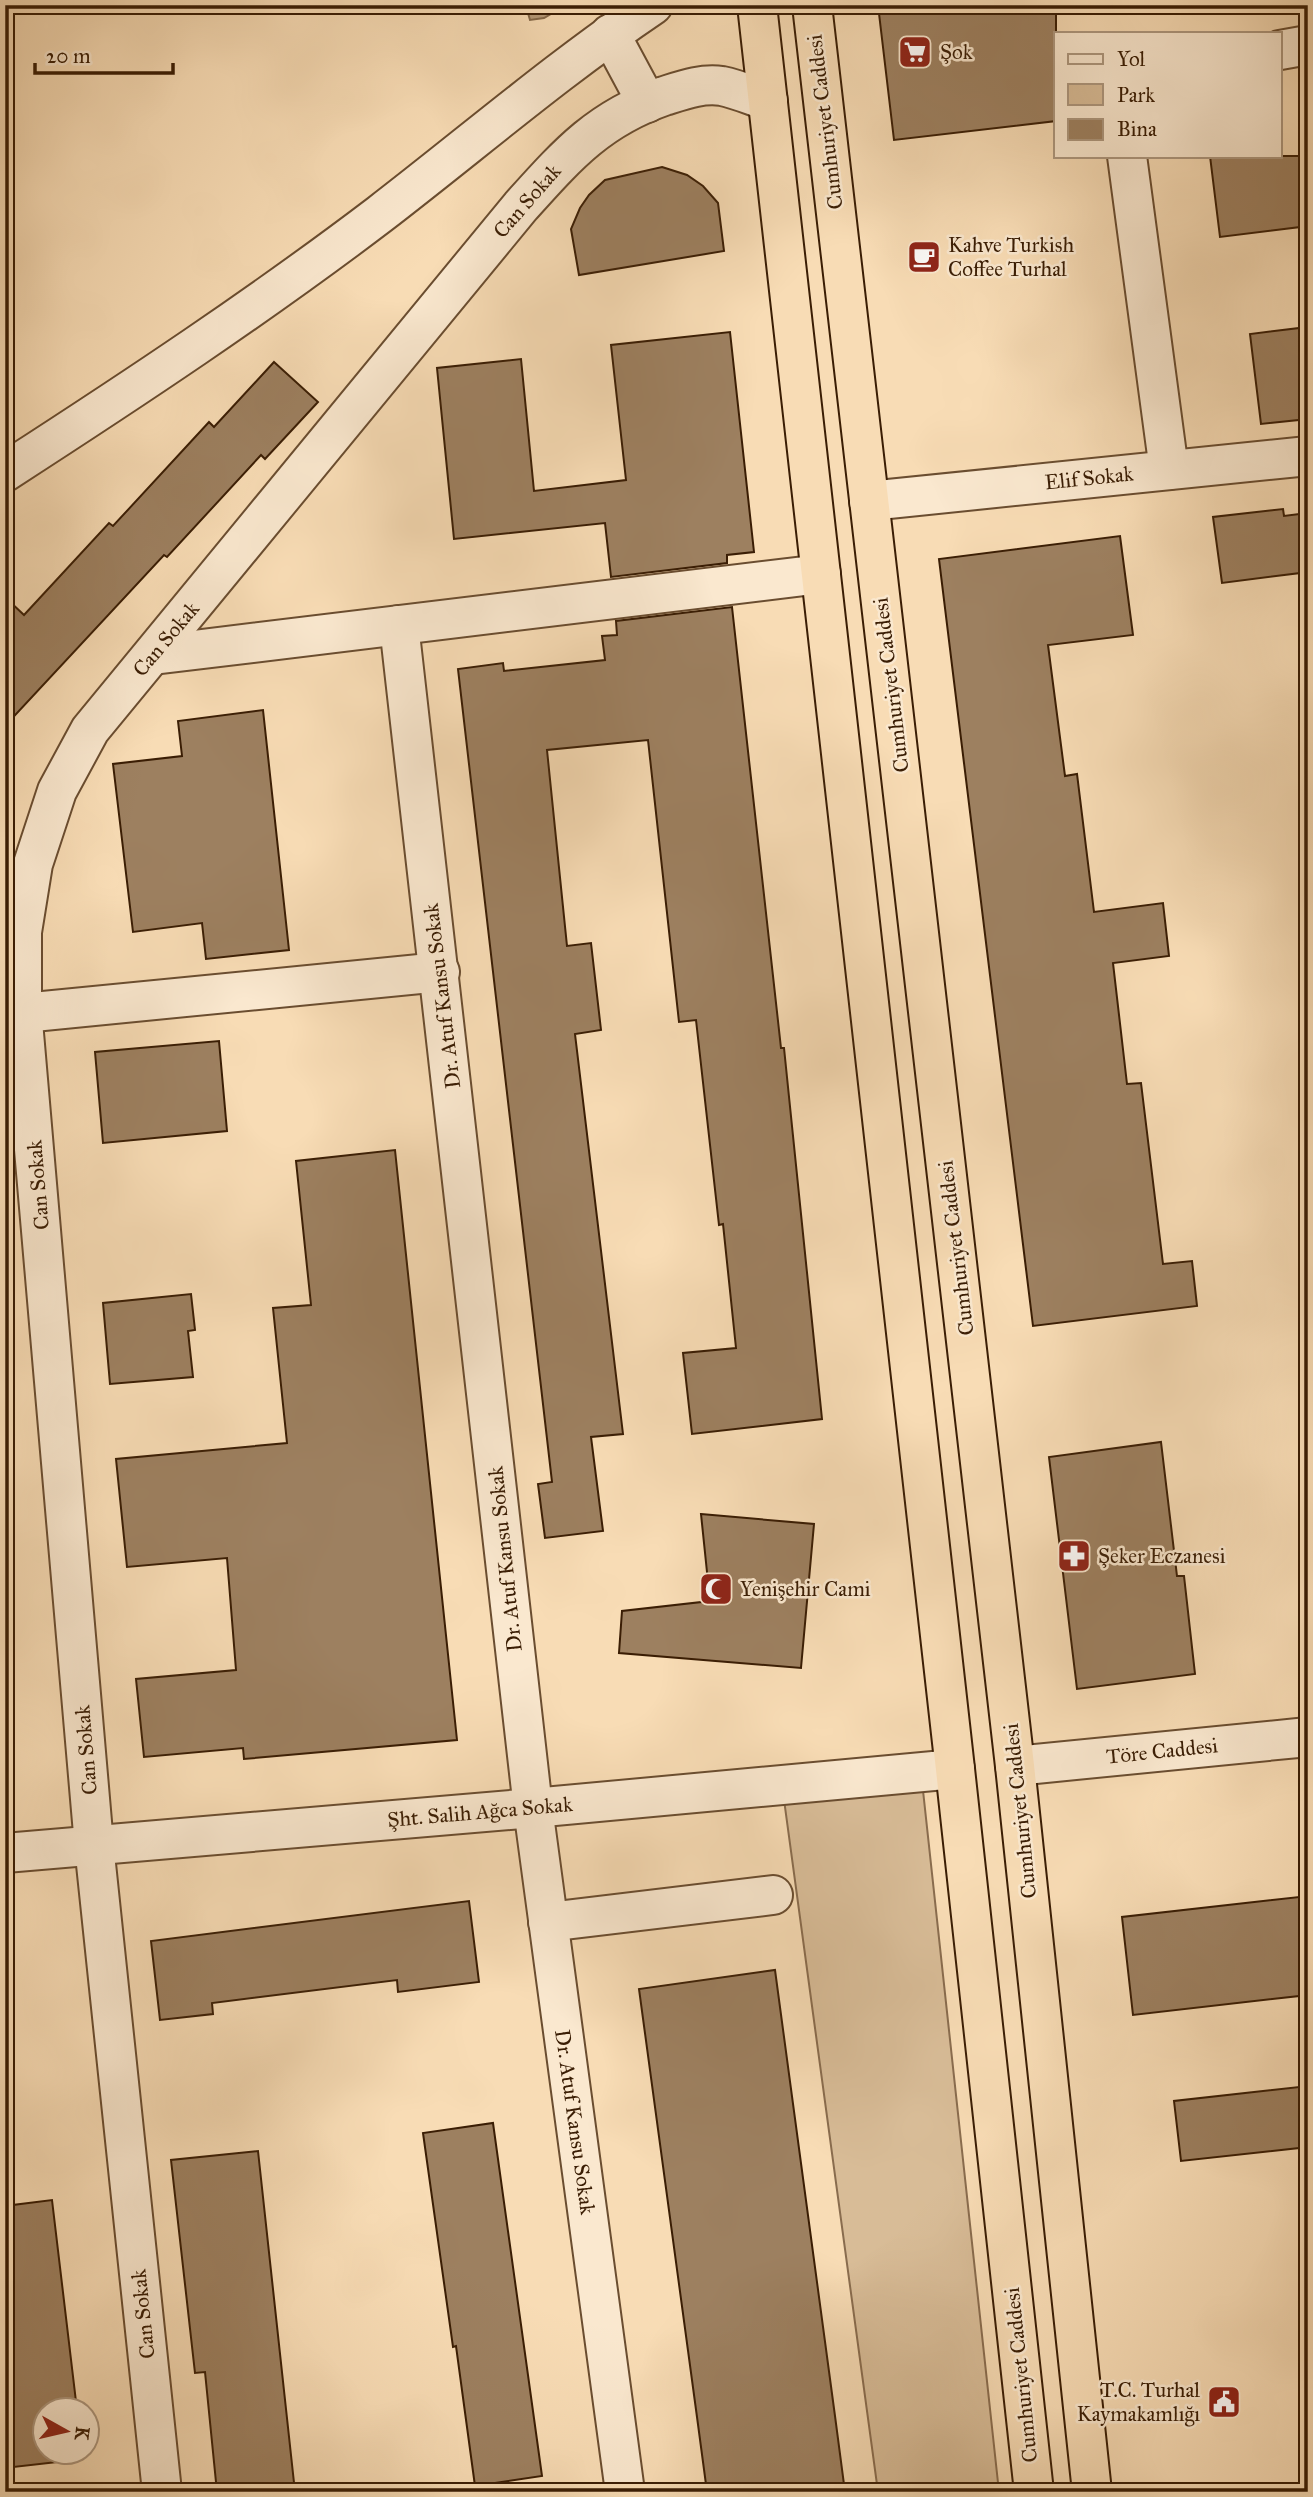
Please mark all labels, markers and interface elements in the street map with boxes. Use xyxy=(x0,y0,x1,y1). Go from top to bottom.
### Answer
scale bar xyxy=(35,32,173,76)
legend xyxy=(1054,32,1282,158)
street label: Cumhuriyet Caddesi xyxy=(801,33,849,211)
supermarket icon: Şok xyxy=(896,33,934,71)
place label: Şok xyxy=(940,39,973,65)
text: 20 m xyxy=(46,43,91,69)
text: Yol xyxy=(1117,46,1146,72)
text: Park xyxy=(1117,82,1155,108)
text: Bina xyxy=(1117,116,1157,142)
street label: Can Sokak xyxy=(488,158,567,244)
place label: Kahve Turkish Coffee Turhal xyxy=(948,232,1074,282)
cafe icon: Kahve Turkish Coffee Turhal xyxy=(905,238,943,276)
street label: Elif Sokak xyxy=(1043,460,1135,496)
street label: Can Sokak xyxy=(127,596,205,682)
street label: Cumhuriyet Caddesi xyxy=(867,596,915,774)
street label: Dr. Atuf Kansu Sokak xyxy=(418,902,466,1090)
street label: Can Sokak xyxy=(21,1139,55,1231)
street label: Cumhuriyet Caddesi xyxy=(932,1159,980,1337)
street label: Dr. Atuf Kansu Sokak xyxy=(482,1465,528,1653)
pharmacy icon: Şeker Eczanesi xyxy=(1055,1537,1093,1575)
place label: Şeker Eczanesi xyxy=(1098,1543,1226,1569)
mosque icon: Yenişehir Cami xyxy=(697,1570,735,1608)
place label: Yenişehir Cami xyxy=(740,1576,871,1602)
street label: Can Sokak xyxy=(69,1704,103,1796)
street label: Cumhuriyet Caddesi xyxy=(998,1722,1042,1900)
street label: Töre Caddesi xyxy=(1105,1732,1219,1770)
street label: Şht. Salih Ağca Sokak xyxy=(386,1791,574,1833)
street label: Dr. Atuf Kansu Sokak xyxy=(549,2028,601,2216)
street label: Can Sokak xyxy=(125,2268,161,2360)
street label: Cumhuriyet Caddesi xyxy=(999,2286,1043,2464)
place label: T.C. Turhal Kaymakamlığı xyxy=(1077,2377,1200,2427)
public building icon: T.C. Turhal Kaymakamlığı xyxy=(1205,2383,1243,2421)
north arrow xyxy=(32,2396,102,2466)
text: K xyxy=(70,2425,95,2443)

